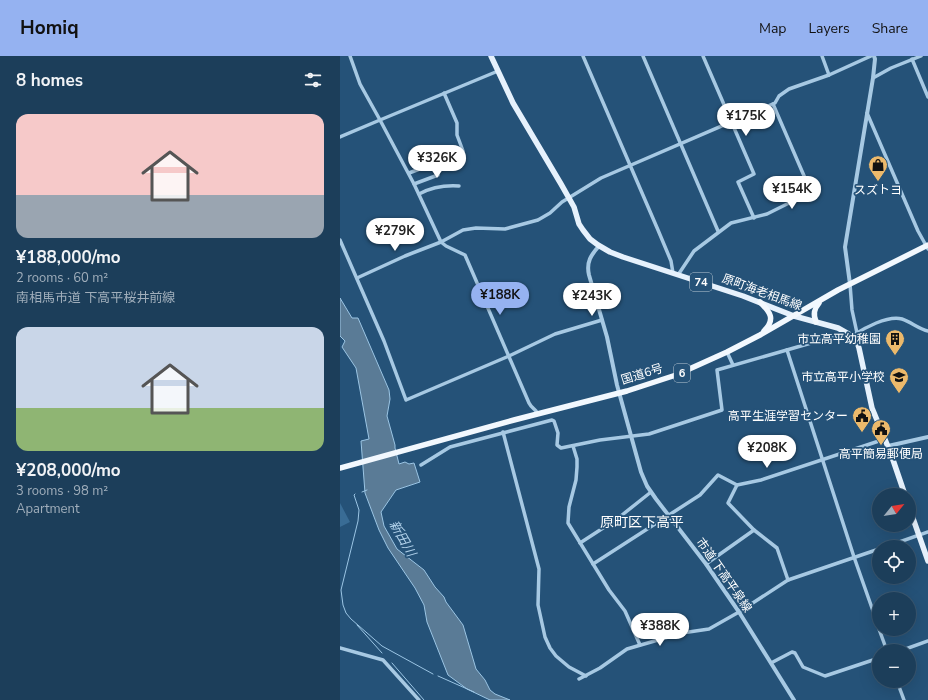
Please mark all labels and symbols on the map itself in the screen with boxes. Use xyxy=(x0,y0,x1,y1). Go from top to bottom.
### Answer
pin: ¥175K xyxy=(718,103,774,137)
pin: ¥326K xyxy=(409,145,465,179)
shop icon: スズトヨ xyxy=(867,154,889,182)
pin: ¥154K xyxy=(764,176,820,210)
place label: スズトヨ xyxy=(854,182,902,198)
pin: ¥279K xyxy=(367,218,423,252)
street label: 原町海老相馬線 xyxy=(720,270,804,314)
road number: 74 xyxy=(690,273,712,291)
pin: ¥188K xyxy=(472,282,528,316)
pin: ¥243K xyxy=(564,283,620,317)
building icon: 市立高平幼稚園 xyxy=(884,328,906,356)
place label: 市立高平幼稚園 xyxy=(797,331,881,347)
street label: 国道6号 xyxy=(619,360,665,388)
road number: 6 xyxy=(674,364,690,382)
school or university icon: 市立高平小学校 xyxy=(888,366,910,394)
place label: 市立高平小学校 xyxy=(801,369,885,385)
public building icon: 高平生涯学習センター xyxy=(851,405,873,433)
place label: 高平生涯学習センター xyxy=(728,408,848,424)
public building icon: 高平簡易郵便局 xyxy=(870,418,892,446)
pin: ¥208K xyxy=(739,435,795,469)
place label: 高平簡易郵便局 xyxy=(839,446,923,462)
north arrow xyxy=(872,488,916,532)
district label: 原町区下高平 xyxy=(600,513,684,532)
water label: 新田川 xyxy=(385,517,421,562)
street label: 市道 下高平泉線 xyxy=(692,535,756,615)
pin: ¥388K xyxy=(632,613,688,647)

